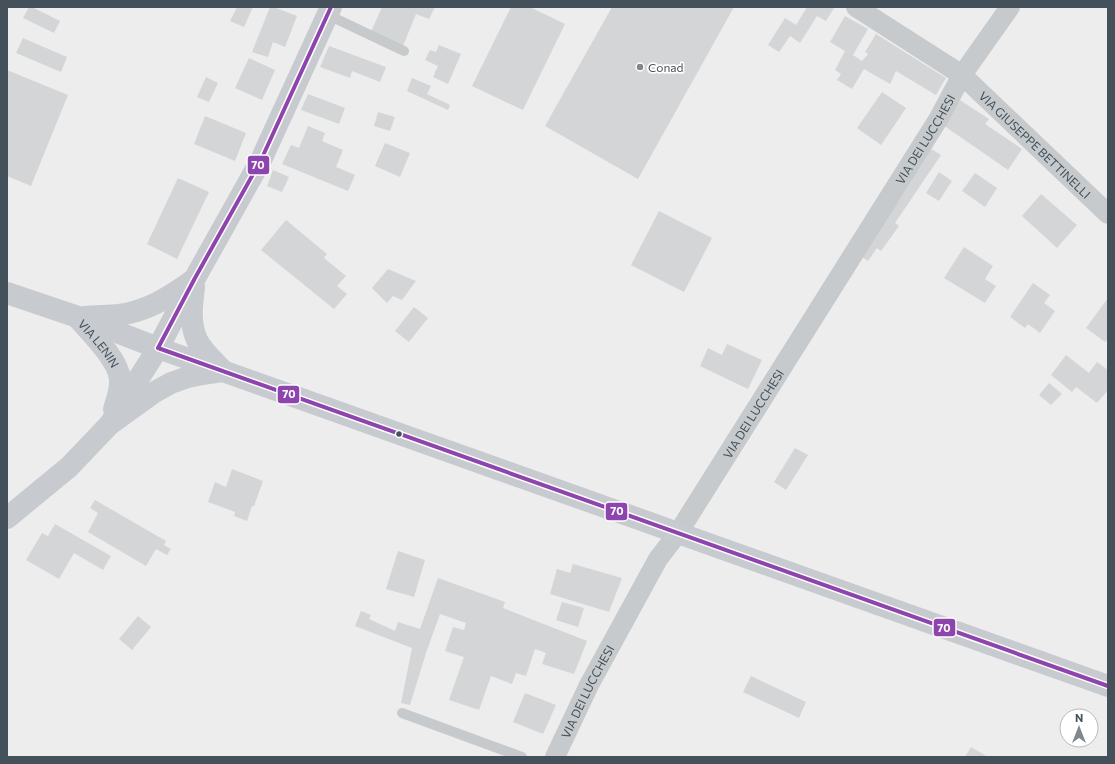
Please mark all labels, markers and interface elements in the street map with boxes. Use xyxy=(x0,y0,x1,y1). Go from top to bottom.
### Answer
place label: Conad xyxy=(648,60,684,74)
marker: Conad xyxy=(635,62,645,72)
street label: VIA GIUSEPPE BETTINELLI xyxy=(976,88,1094,201)
street label: VIA DEI LUCCHESI xyxy=(892,92,957,187)
line badge: 70 xyxy=(247,155,270,175)
text: 70 xyxy=(251,158,265,171)
street label: VIA LENIN xyxy=(76,316,122,370)
street label: VIA DEI LUCCHESI xyxy=(720,367,786,461)
line badge: 70 xyxy=(277,385,300,404)
text: 70 xyxy=(282,387,296,400)
unlabelled marker xyxy=(394,429,404,439)
line badge: 70 xyxy=(605,502,628,521)
text: 70 xyxy=(610,504,624,517)
line badge: 70 xyxy=(933,618,956,637)
text: 70 xyxy=(937,621,951,634)
street label: VIA DEI LUCCHESI xyxy=(558,643,617,740)
north arrow xyxy=(1059,708,1099,748)
text: N xyxy=(1075,711,1083,724)

